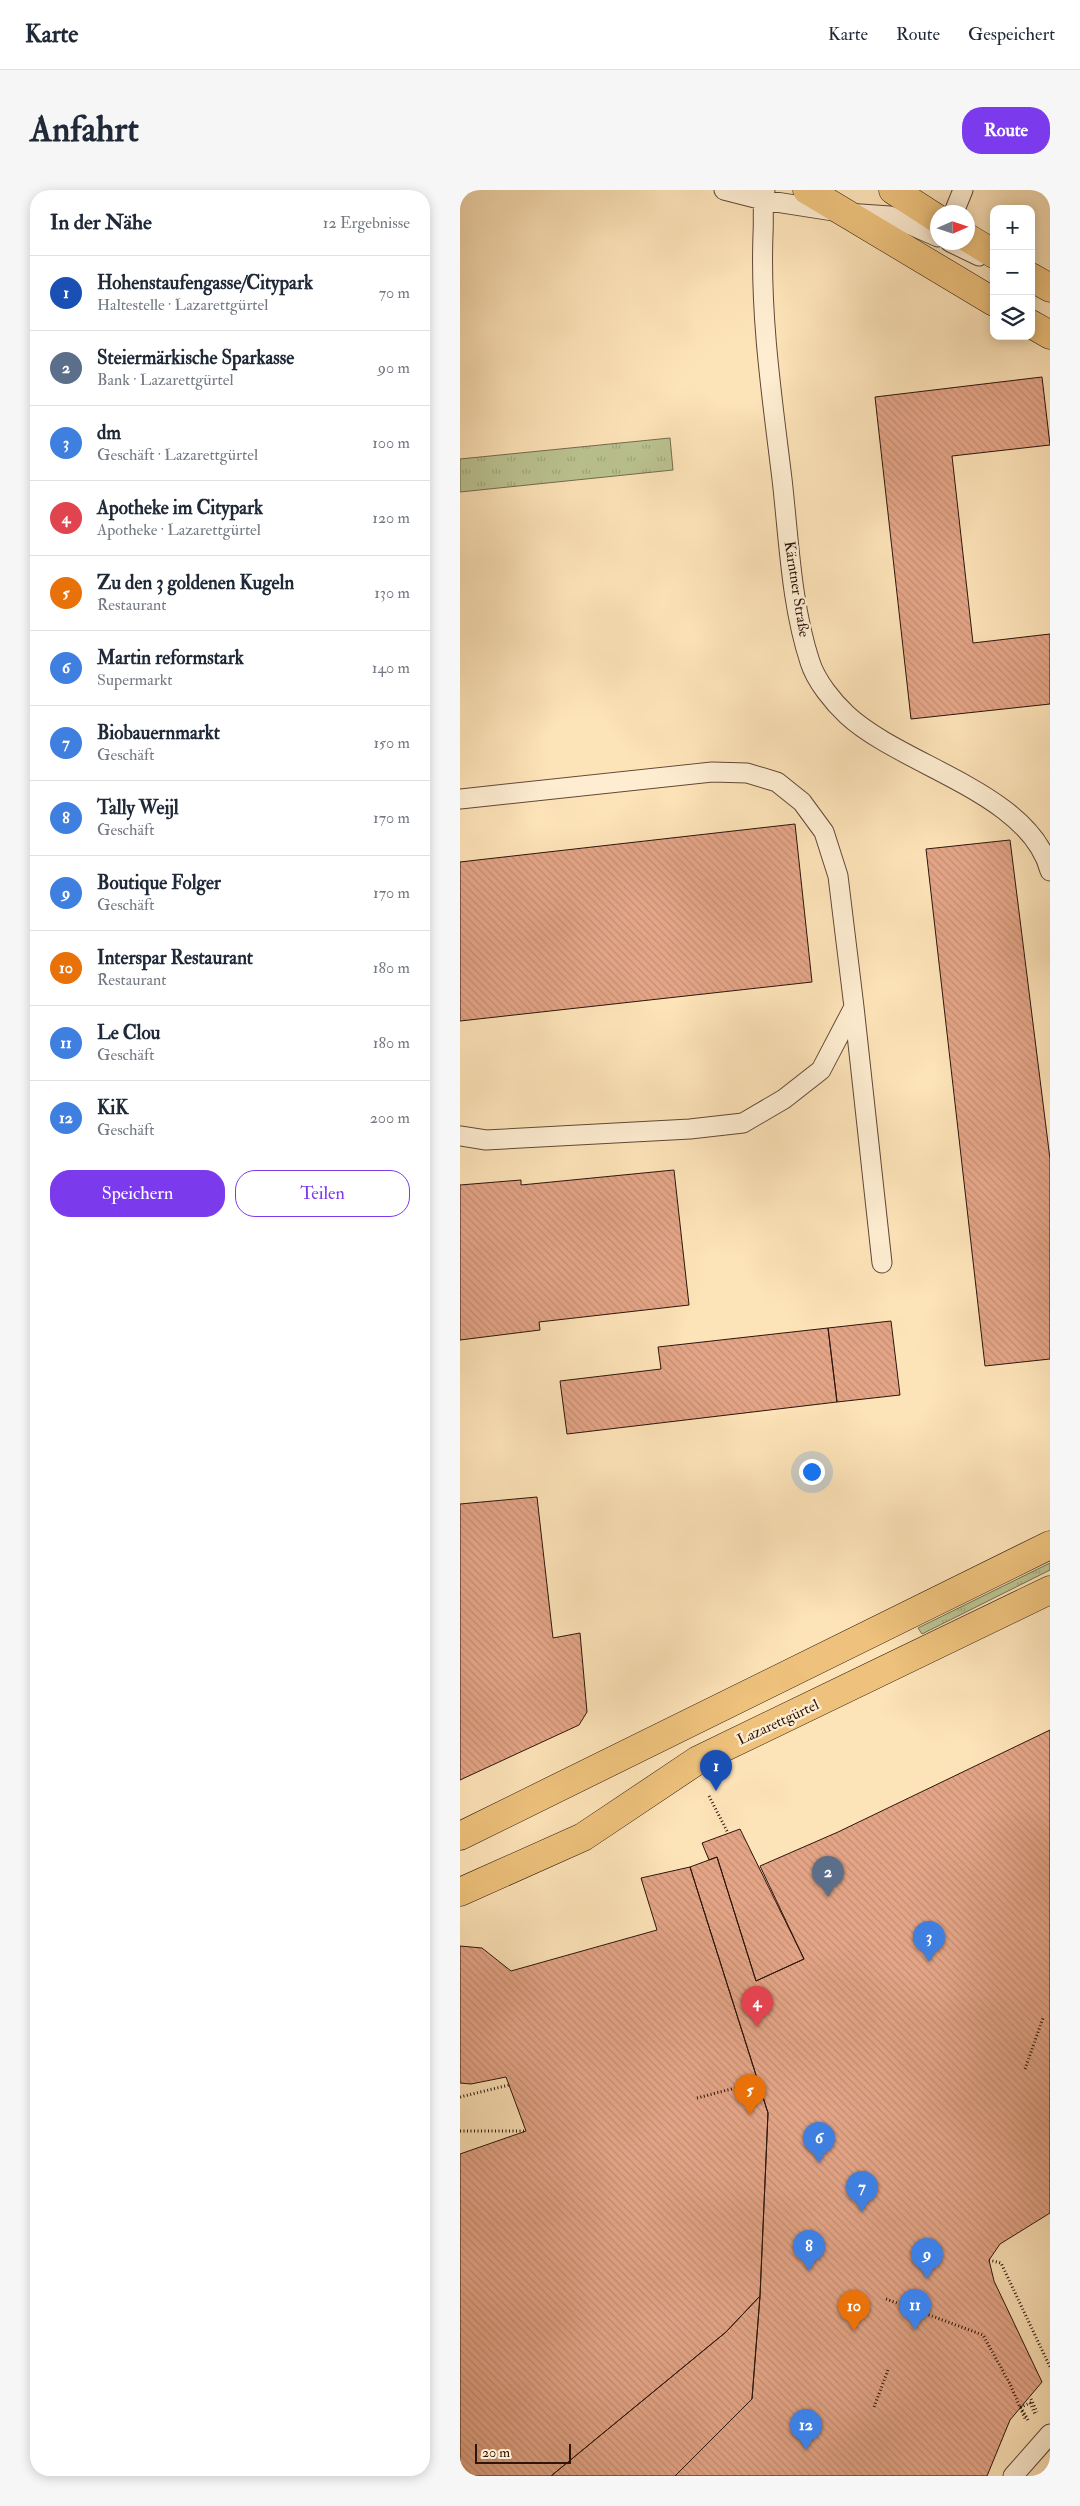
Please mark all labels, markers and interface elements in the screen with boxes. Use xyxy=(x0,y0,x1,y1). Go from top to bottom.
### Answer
text: Karte xyxy=(25,19,78,50)
text: Karte xyxy=(828,23,868,46)
text: Route xyxy=(896,23,940,46)
text: Gespeichert xyxy=(968,23,1055,46)
button: Route xyxy=(962,107,1050,154)
text: Anfahrt xyxy=(30,108,139,152)
north arrow xyxy=(930,205,975,250)
map controls xyxy=(990,205,1035,340)
button: + xyxy=(990,205,1035,250)
text: In der Nähe xyxy=(50,209,152,236)
text: 12 Ergebnisse xyxy=(323,213,410,233)
button: − xyxy=(990,250,1035,295)
text: Hohenstaufengasse/Citypark xyxy=(97,271,313,295)
text: 1 xyxy=(63,283,69,303)
text: 70 m xyxy=(379,283,410,303)
text: Haltestelle · Lazarettgürtel xyxy=(97,295,268,315)
button: layers xyxy=(990,295,1035,340)
text: Steiermärkische Sparkasse xyxy=(97,346,294,370)
text: 2 xyxy=(62,358,70,378)
text: 90 m xyxy=(378,358,410,378)
text: Bank · Lazarettgürtel xyxy=(97,370,234,390)
text: dm xyxy=(97,421,121,445)
text: 3 xyxy=(63,433,69,453)
text: 100 m xyxy=(372,433,410,453)
text: Geschäft · Lazarettgürtel xyxy=(97,445,258,465)
text: Apotheke im Citypark xyxy=(97,496,263,520)
text: 4 xyxy=(62,508,70,528)
text: 120 m xyxy=(372,508,410,528)
text: Apotheke · Lazarettgürtel xyxy=(97,520,261,540)
street label: Kärntner Straße xyxy=(780,540,813,638)
text: Zu den 3 goldenen Kugeln xyxy=(97,571,294,595)
text: 5 xyxy=(62,583,70,603)
text: 130 m xyxy=(374,583,410,603)
text: Restaurant xyxy=(97,595,166,615)
text: Martin reformstark xyxy=(97,646,244,670)
text: 6 xyxy=(62,658,70,678)
text: 140 m xyxy=(372,658,410,678)
text: Supermarkt xyxy=(97,670,172,690)
text: Biobauernmarkt xyxy=(97,721,220,745)
text: 7 xyxy=(62,733,70,753)
text: 150 m xyxy=(373,733,410,753)
text: Geschäft xyxy=(97,745,154,765)
text: Tally Weijl xyxy=(97,796,179,820)
text: 8 xyxy=(62,808,70,828)
text: 170 m xyxy=(373,808,410,828)
text: Geschäft xyxy=(97,820,154,840)
text: Boutique Folger xyxy=(97,871,221,895)
text: 9 xyxy=(62,883,70,903)
text: 170 m xyxy=(373,883,410,903)
text: Geschäft xyxy=(97,895,154,915)
text: Interspar Restaurant xyxy=(97,946,253,970)
text: 10 xyxy=(59,958,73,978)
text: 180 m xyxy=(373,958,410,978)
text: Restaurant xyxy=(97,970,166,990)
text: Le Clou xyxy=(97,1021,160,1045)
text: 11 xyxy=(60,1033,72,1053)
text: 180 m xyxy=(373,1033,410,1053)
text: Geschäft xyxy=(97,1045,154,1065)
text: KiK xyxy=(97,1096,129,1120)
text: 12 xyxy=(59,1108,73,1128)
text: 200 m xyxy=(370,1108,410,1128)
text: Geschäft xyxy=(97,1120,154,1140)
button: Speichern xyxy=(50,1170,225,1217)
button: Teilen xyxy=(235,1170,410,1217)
your location xyxy=(799,1459,825,1485)
street label: Lazarettgürtel xyxy=(734,1695,822,1750)
pin: 1 xyxy=(700,1750,732,1791)
pin: 2 xyxy=(812,1856,844,1897)
pin: 3 xyxy=(913,1921,945,1962)
pin: 4 xyxy=(741,1986,773,2027)
pin: 5 xyxy=(734,2074,766,2115)
pin: 6 xyxy=(803,2122,835,2163)
pin: 7 xyxy=(846,2171,878,2212)
pin: 8 xyxy=(793,2230,825,2271)
pin: 9 xyxy=(911,2238,943,2279)
pin: 11 xyxy=(899,2289,931,2330)
pin: 10 xyxy=(838,2290,870,2331)
pin: 12 xyxy=(790,2409,822,2450)
scale bar xyxy=(475,2441,571,2464)
text: 20 m xyxy=(482,2444,510,2461)

